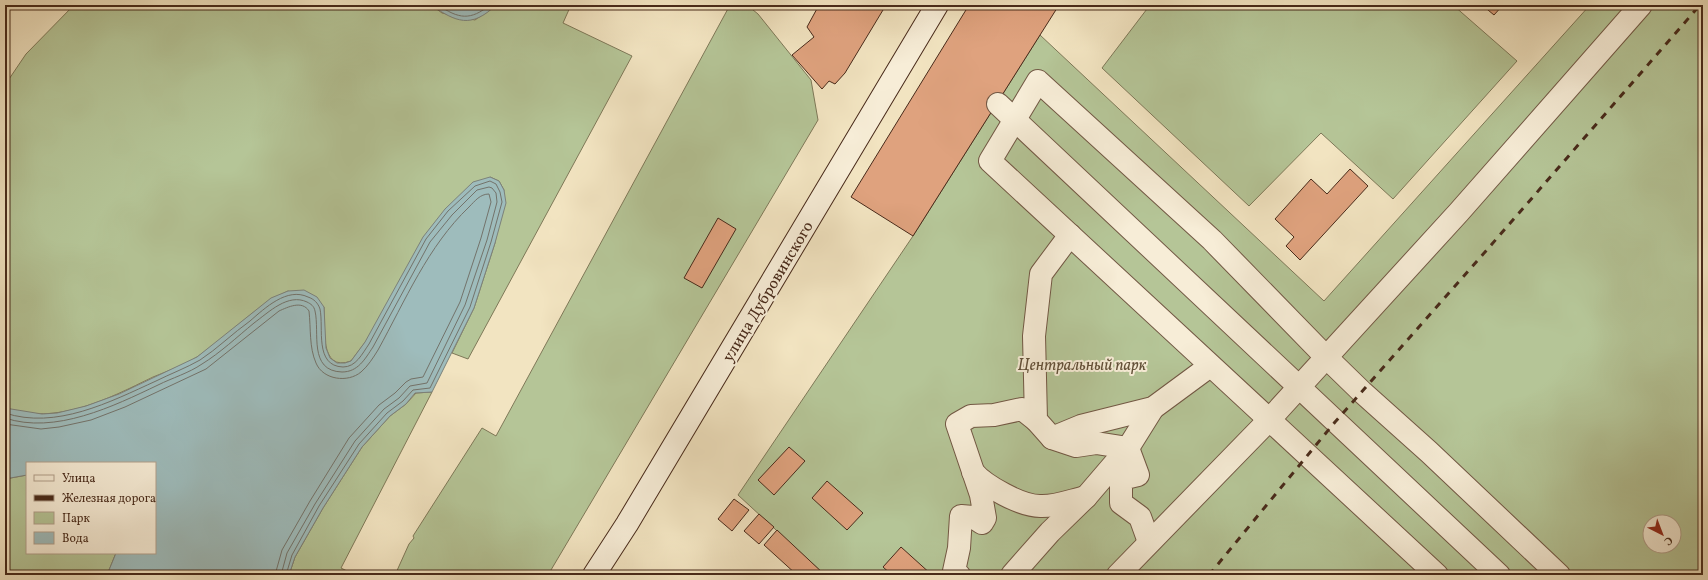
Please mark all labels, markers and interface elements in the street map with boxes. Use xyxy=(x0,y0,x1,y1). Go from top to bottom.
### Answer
street label: улица Дубровинского xyxy=(718,218,819,367)
park label: Центральный парк xyxy=(1018,355,1147,377)
legend xyxy=(26,462,156,554)
text: Улица xyxy=(62,471,95,487)
text: Железная дорога xyxy=(62,491,156,507)
text: Парк xyxy=(62,511,90,527)
north arrow xyxy=(1642,514,1682,554)
text: Вода xyxy=(62,531,89,547)
text: С xyxy=(1660,532,1675,548)

